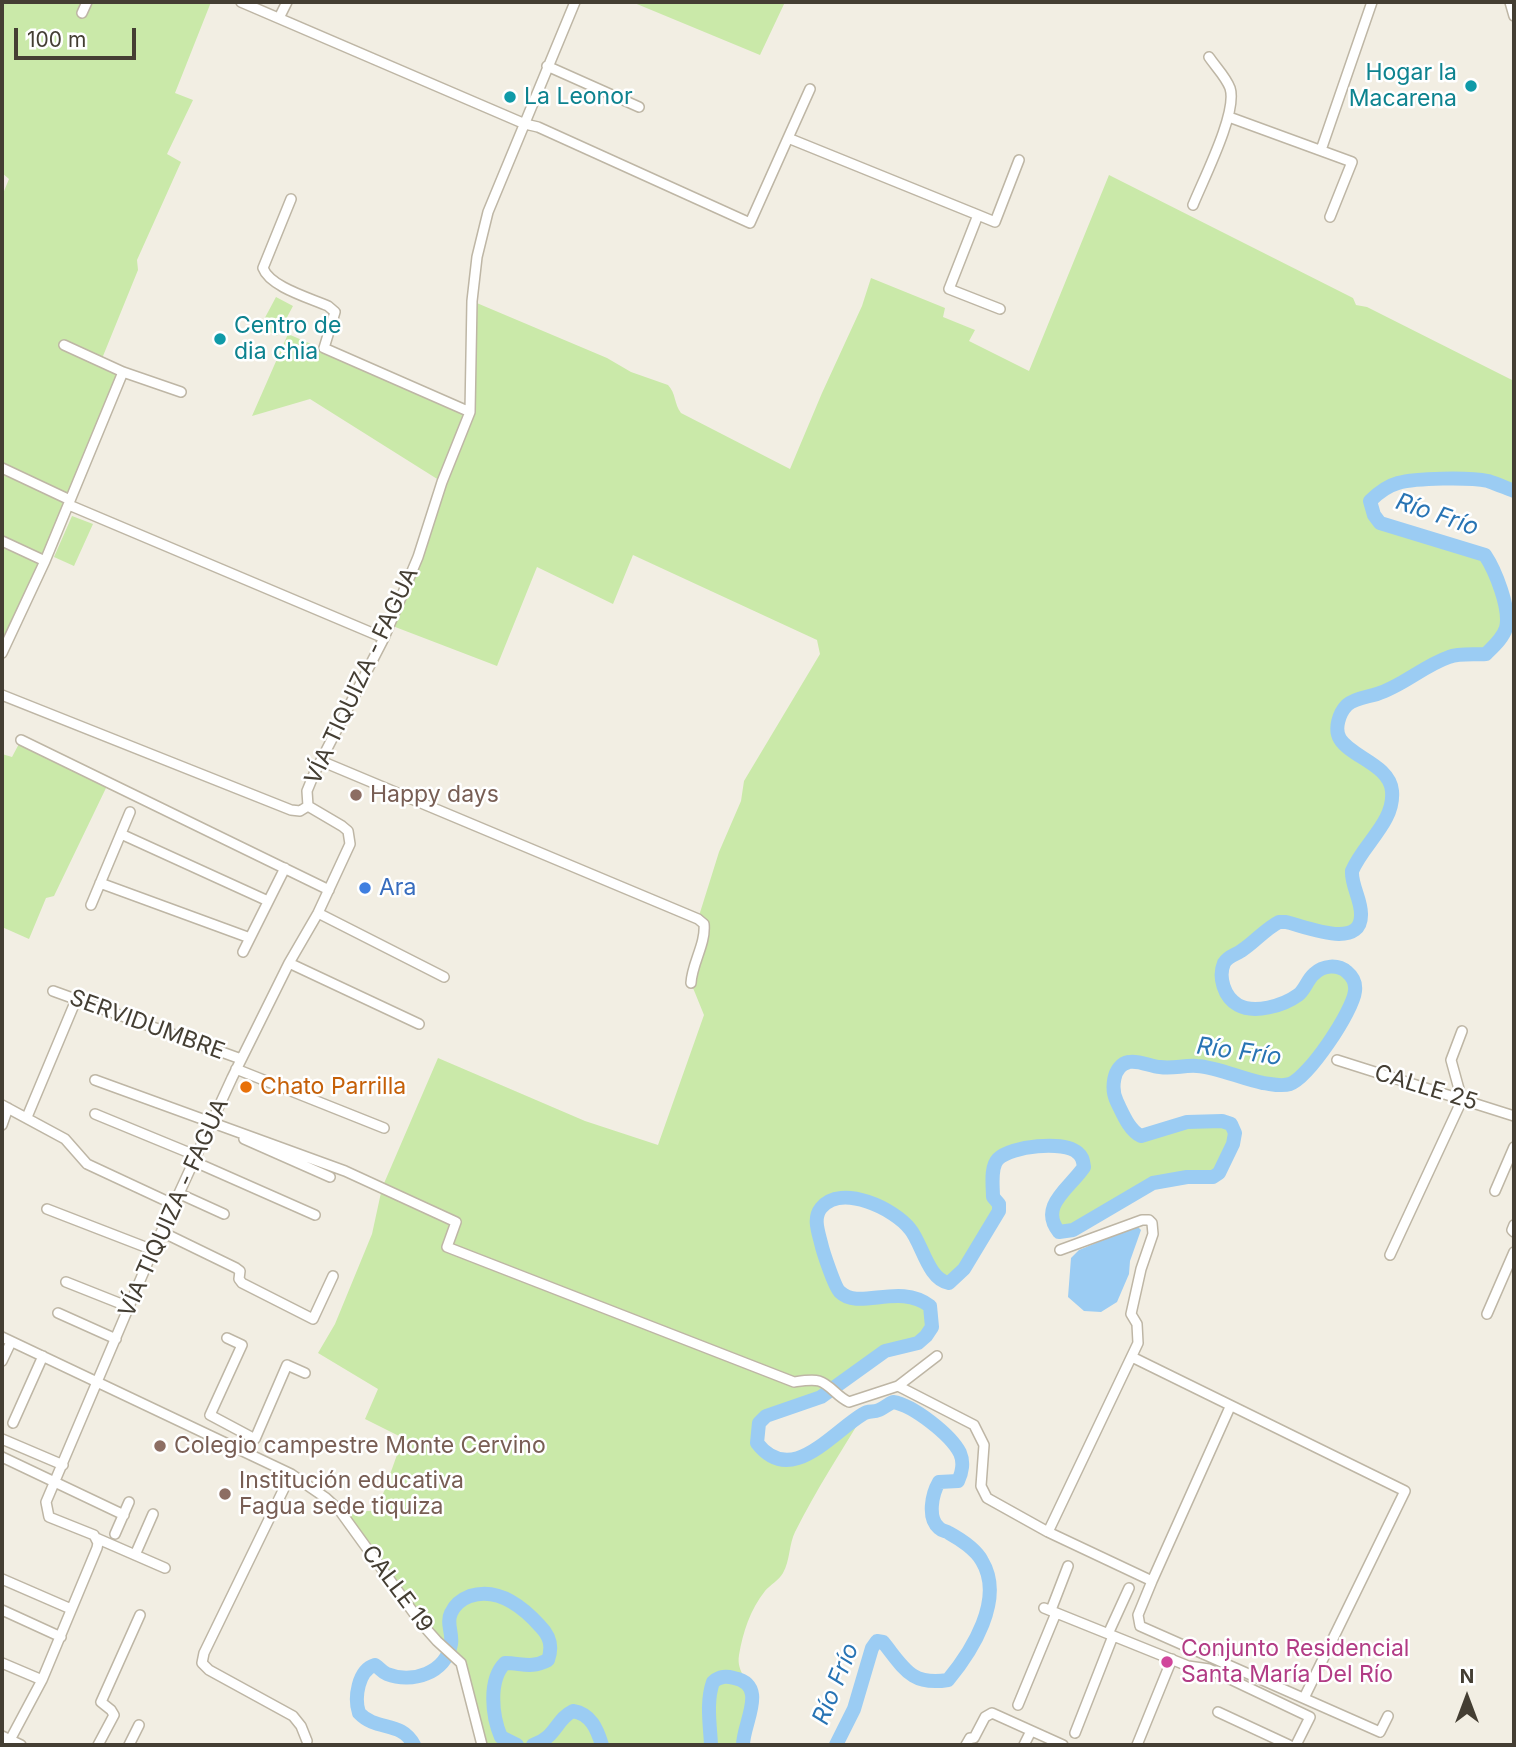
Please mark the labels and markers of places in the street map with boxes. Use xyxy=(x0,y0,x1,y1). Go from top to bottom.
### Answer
place label: Hogar la Macarena xyxy=(1349,59,1457,113)
marker: Hogar la Macarena xyxy=(1463,78,1479,94)
place label: La Leonor xyxy=(524,83,633,111)
marker: La Leonor xyxy=(502,89,518,105)
place label: Centro de dia chia xyxy=(234,312,341,366)
marker: Centro de dia chia xyxy=(212,331,228,347)
place label: Happy days xyxy=(370,781,499,809)
marker: Happy days xyxy=(348,787,364,803)
place label: Ara xyxy=(379,874,416,902)
marker: Ara xyxy=(357,880,373,896)
place label: Chato Parrilla xyxy=(260,1073,406,1101)
marker: Chato Parrilla xyxy=(238,1079,254,1095)
place label: Colegio campestre Monte Cervino xyxy=(174,1432,546,1460)
marker: Colegio campestre Monte Cervino xyxy=(152,1438,168,1454)
place label: Institución educativa Fagua sede tiquiza xyxy=(239,1467,464,1521)
marker: Institución educativa Fagua sede tiquiza xyxy=(217,1486,233,1502)
place label: Conjunto Residencial Santa María Del Río xyxy=(1181,1635,1409,1689)
marker: Conjunto Residencial Santa María Del Río xyxy=(1159,1654,1175,1670)

